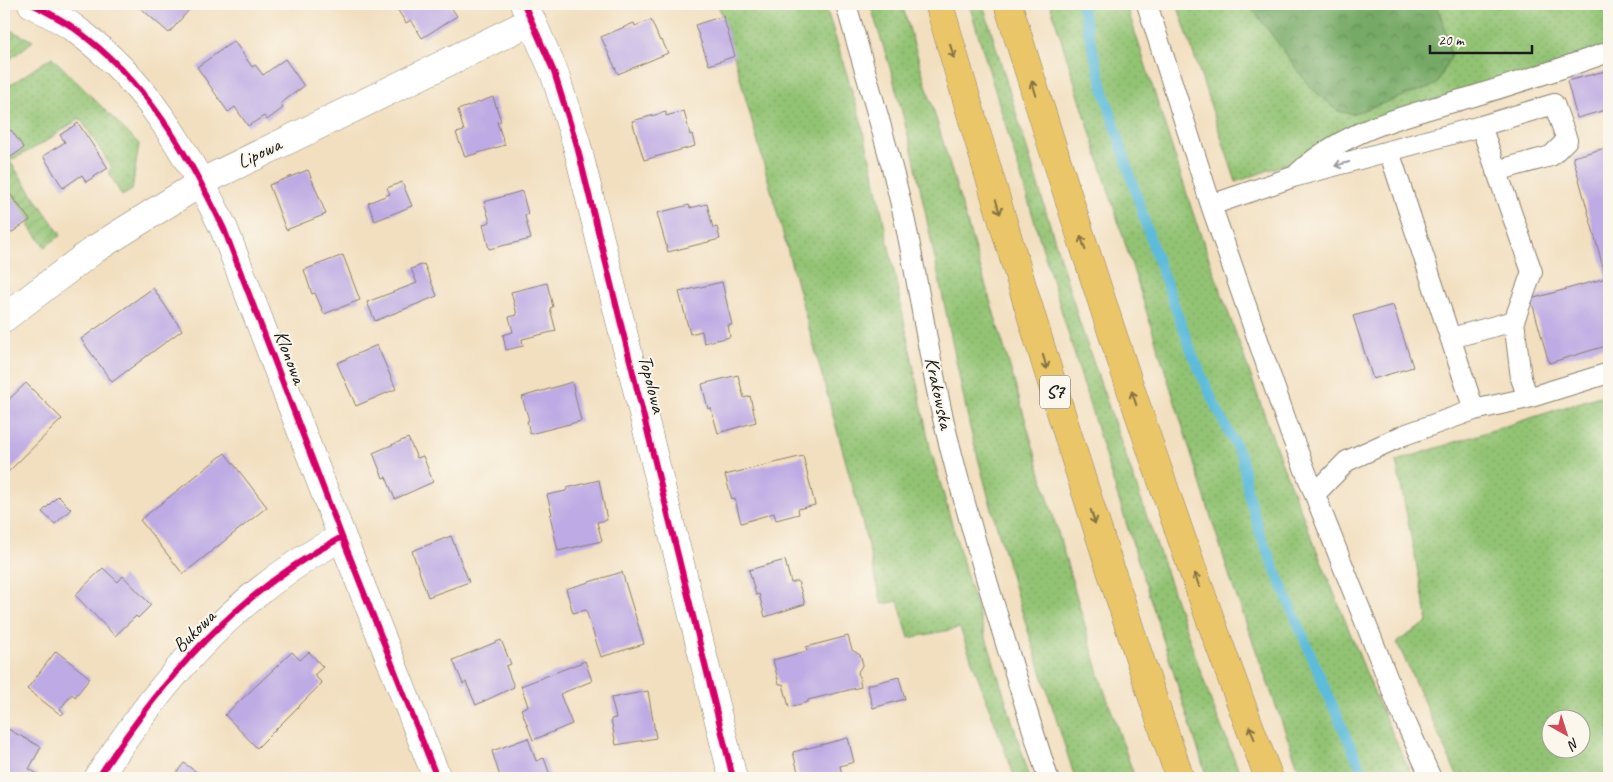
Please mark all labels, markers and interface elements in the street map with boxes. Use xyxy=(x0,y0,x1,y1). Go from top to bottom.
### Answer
scale bar xyxy=(1430,22,1533,54)
text: 20 m xyxy=(1438,31,1465,50)
one-way arrow xyxy=(948,42,958,58)
one-way arrow xyxy=(1029,80,1039,96)
street label: Lipowa xyxy=(233,131,287,174)
one-way arrow xyxy=(1334,160,1350,169)
one-way arrow xyxy=(993,198,1003,214)
one-way arrow xyxy=(1078,235,1088,251)
street label: Klonowa xyxy=(268,327,312,389)
street label: Topolowa xyxy=(633,353,672,417)
one-way arrow xyxy=(1041,354,1051,370)
street label: Krakowska xyxy=(919,355,959,433)
road number: S7 xyxy=(1040,376,1070,408)
one-way arrow xyxy=(1128,390,1138,406)
one-way arrow xyxy=(1089,509,1099,525)
one-way arrow xyxy=(1192,573,1201,588)
street label: Bukowa xyxy=(167,603,222,658)
north arrow xyxy=(1540,710,1590,760)
one-way arrow xyxy=(1247,726,1256,741)
text: N xyxy=(1563,734,1583,755)

